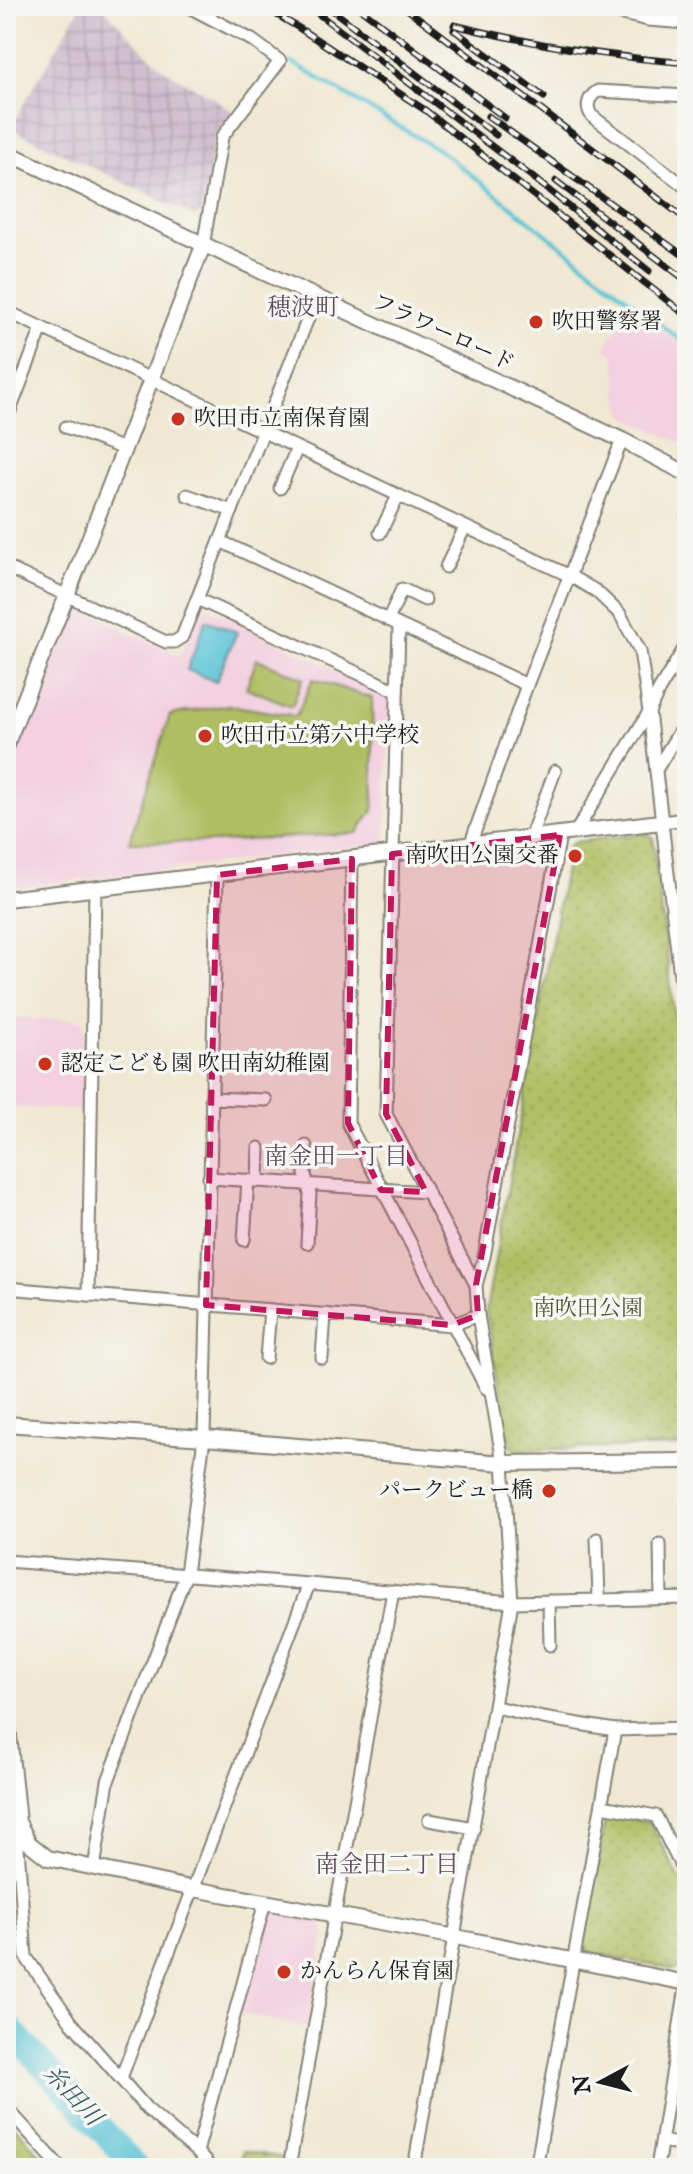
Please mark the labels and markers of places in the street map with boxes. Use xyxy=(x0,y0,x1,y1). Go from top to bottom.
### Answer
place label: 吹田警察署 xyxy=(552,308,662,336)
marker: 吹田警察署 xyxy=(527,313,545,331)
place label: 吹田市立南保育園 xyxy=(194,405,370,433)
marker: 吹田市立南保育園 xyxy=(169,410,187,428)
place label: 吹田市立第六中学校 xyxy=(221,722,419,750)
marker: 吹田市立第六中学校 xyxy=(196,727,214,745)
place label: 南吹田公園交番 xyxy=(405,842,559,870)
marker: 南吹田公園交番 xyxy=(566,847,584,865)
place label: 認定こども園 吹田南幼稚園 xyxy=(61,1050,330,1078)
marker: 認定こども園 吹田南幼稚園 xyxy=(36,1055,54,1073)
place label: パークビュー橋 xyxy=(379,1477,533,1505)
marker: パークビュー橋 xyxy=(540,1482,558,1500)
place label: かんらん保育園 xyxy=(300,1958,454,1986)
marker: かんらん保育園 xyxy=(275,1963,293,1981)

